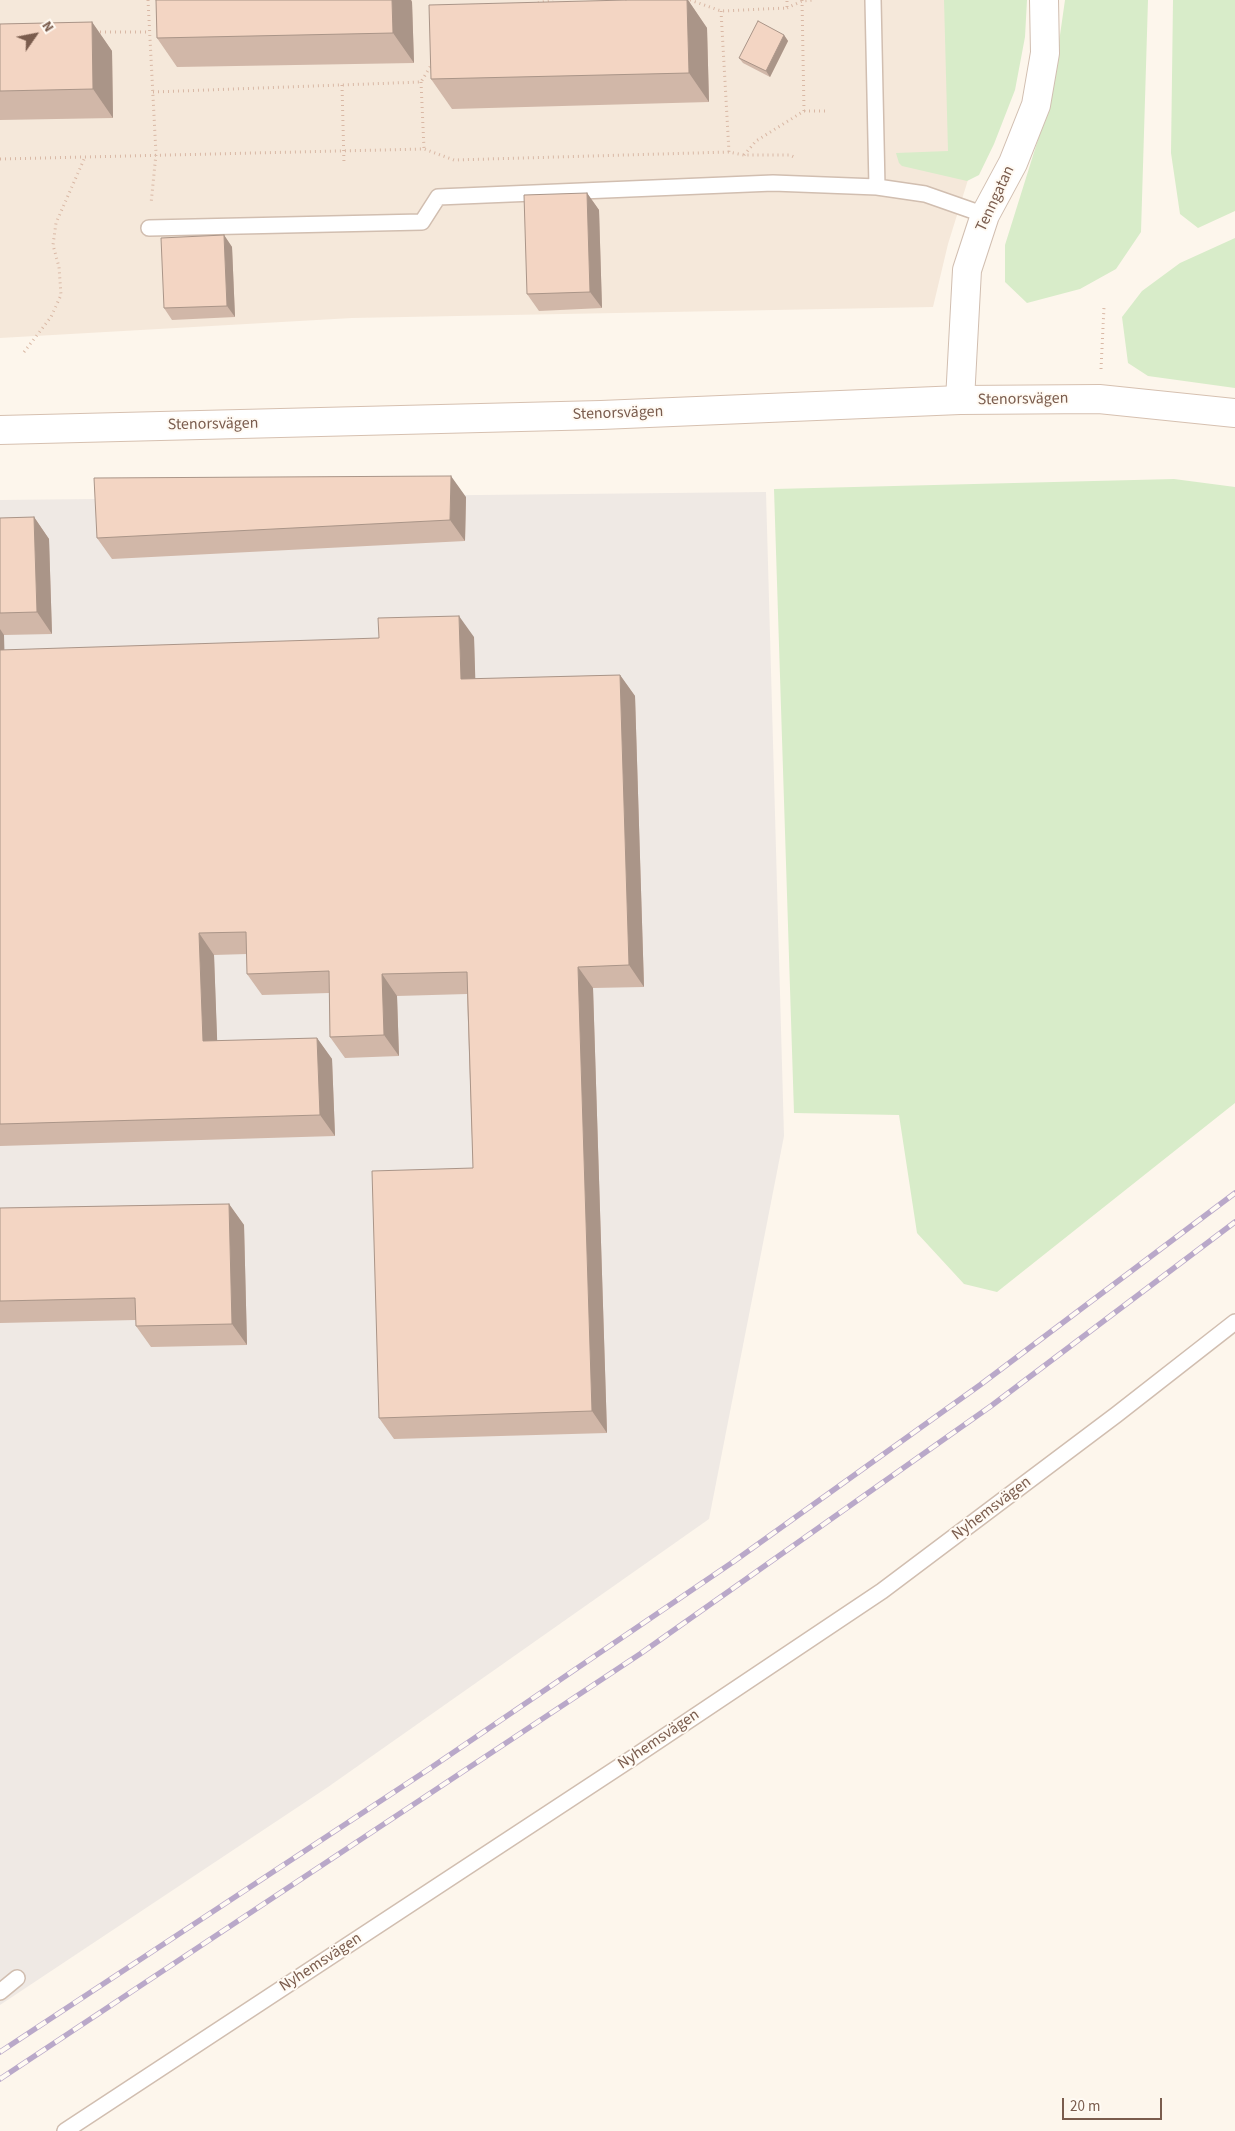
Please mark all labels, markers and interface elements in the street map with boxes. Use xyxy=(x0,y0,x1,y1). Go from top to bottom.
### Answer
north arrow xyxy=(10,10,60,60)
text: N xyxy=(37,17,59,36)
street label: Tenngatan xyxy=(972,163,1020,235)
street label: Stenorsvägen xyxy=(978,390,1068,410)
street label: Stenorsvägen xyxy=(572,403,664,425)
street label: Stenorsvägen xyxy=(168,415,258,435)
street label: Nyhemsvägen xyxy=(949,1473,1035,1545)
street label: Nyhemsvägen xyxy=(615,1706,703,1774)
street label: Nyhemsvägen xyxy=(276,1929,366,1997)
scale bar xyxy=(1065,2088,1165,2120)
text: 20 m xyxy=(1070,2096,1100,2117)

